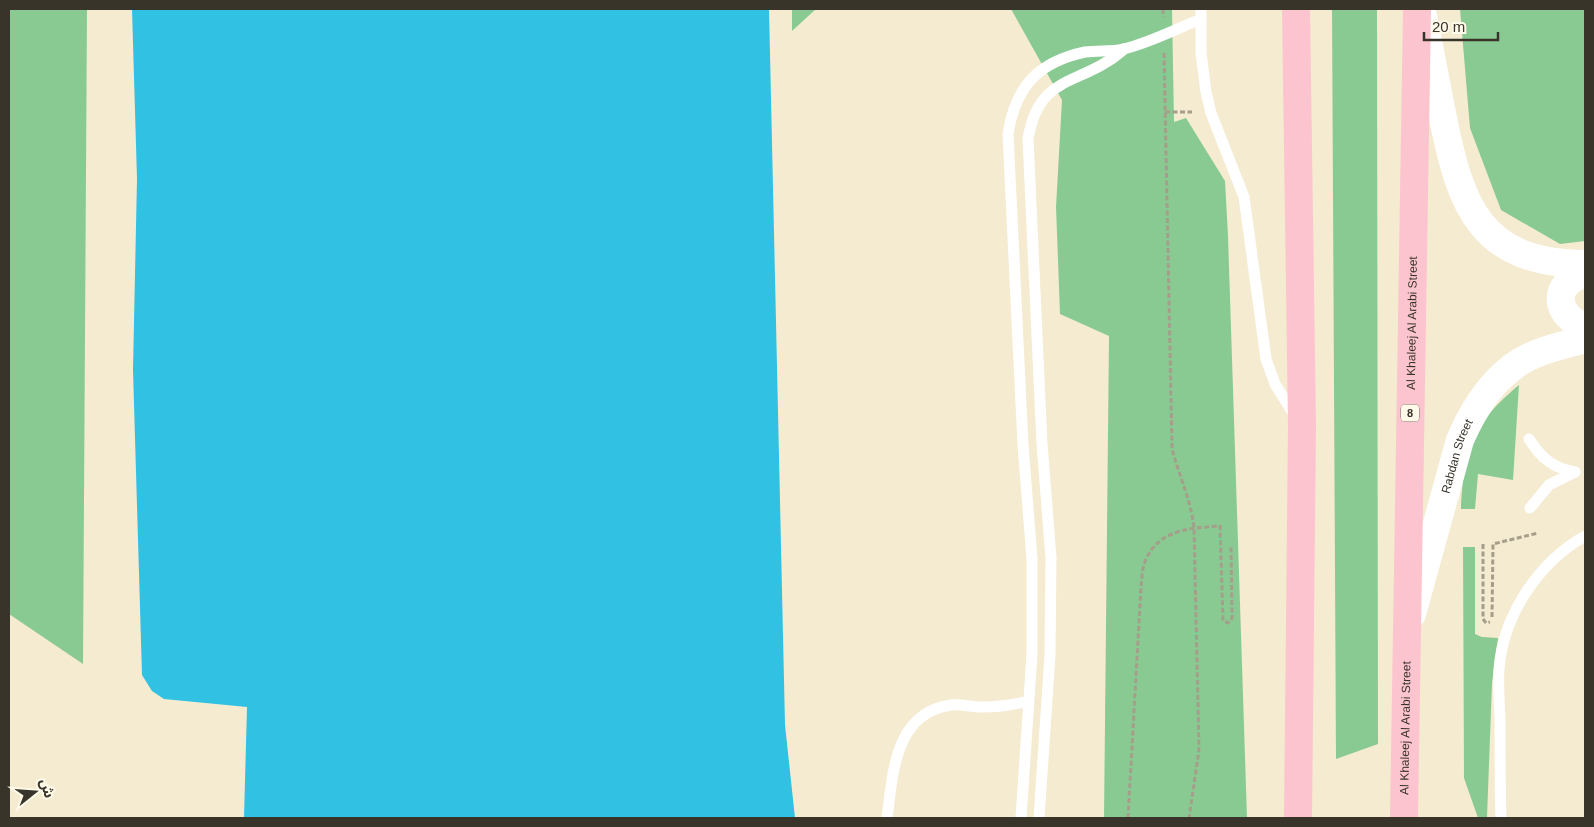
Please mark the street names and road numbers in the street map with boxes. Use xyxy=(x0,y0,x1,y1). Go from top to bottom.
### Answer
street label: Al Khaleej Al Arabi Street xyxy=(1404,255,1420,390)
road number: 8 xyxy=(1401,404,1419,422)
street label: Rabdan Street xyxy=(1439,416,1476,495)
street label: Al Khaleej Al Arabi Street xyxy=(1397,660,1414,795)

